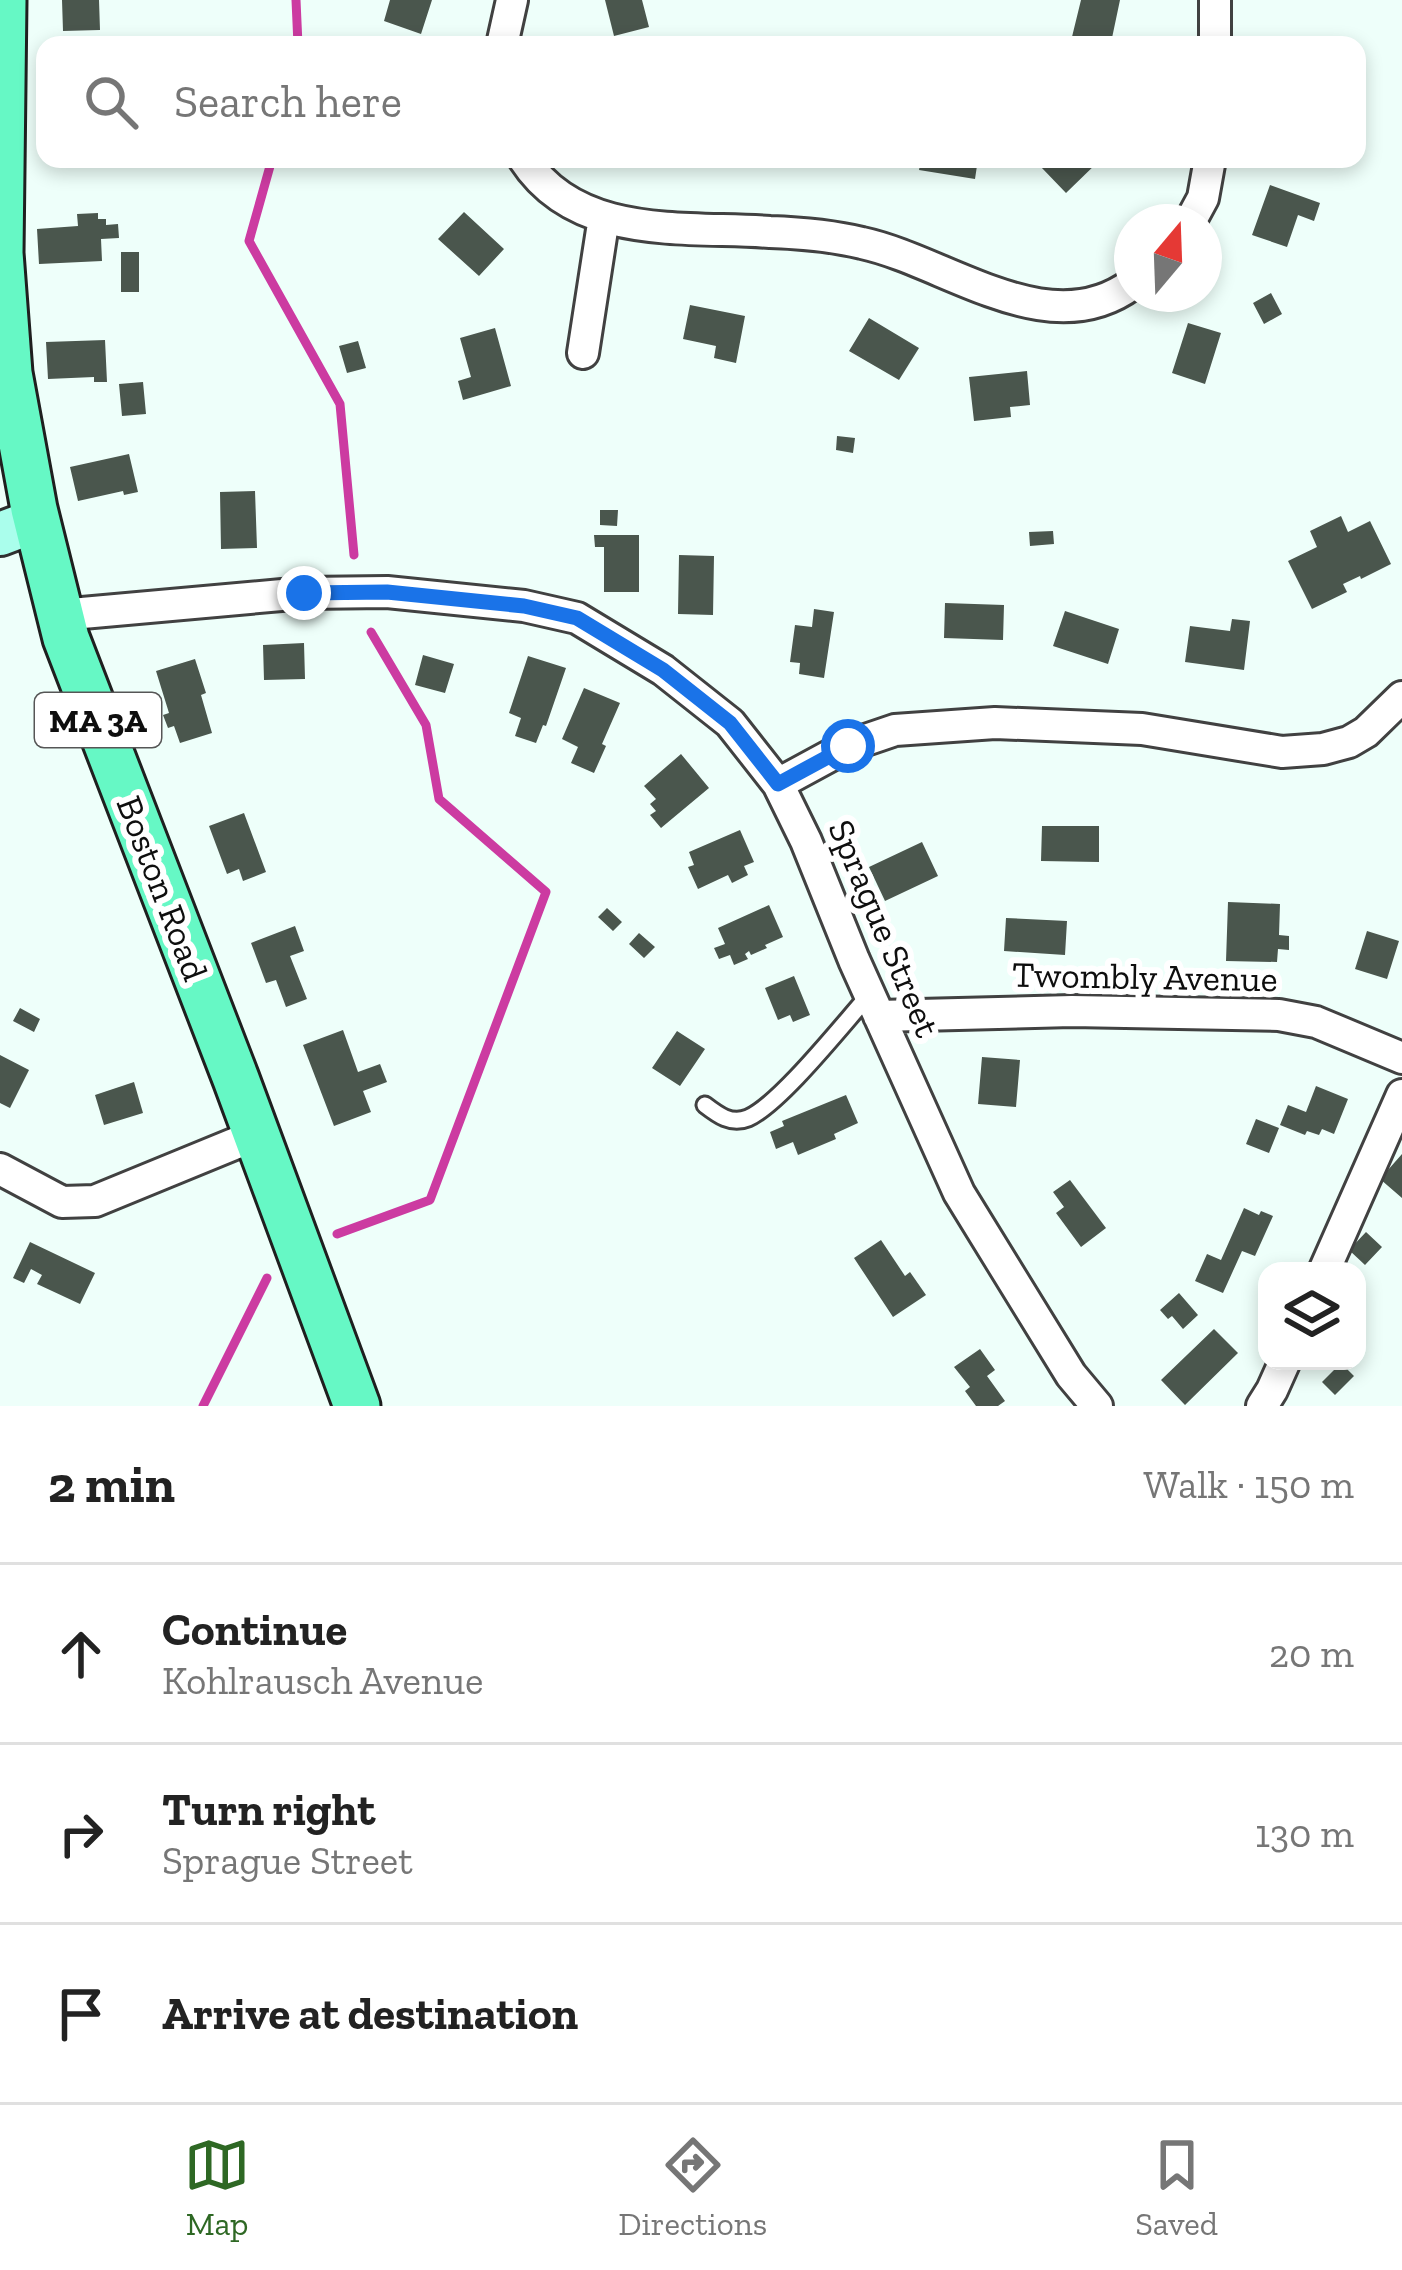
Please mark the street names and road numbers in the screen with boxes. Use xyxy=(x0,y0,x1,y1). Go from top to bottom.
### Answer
road number: MA 3A xyxy=(35,693,161,747)
street label: Boston Road xyxy=(108,790,217,987)
street label: Sprague Street xyxy=(820,813,950,1044)
street label: Twombly Avenue xyxy=(1012,953,1278,1000)

